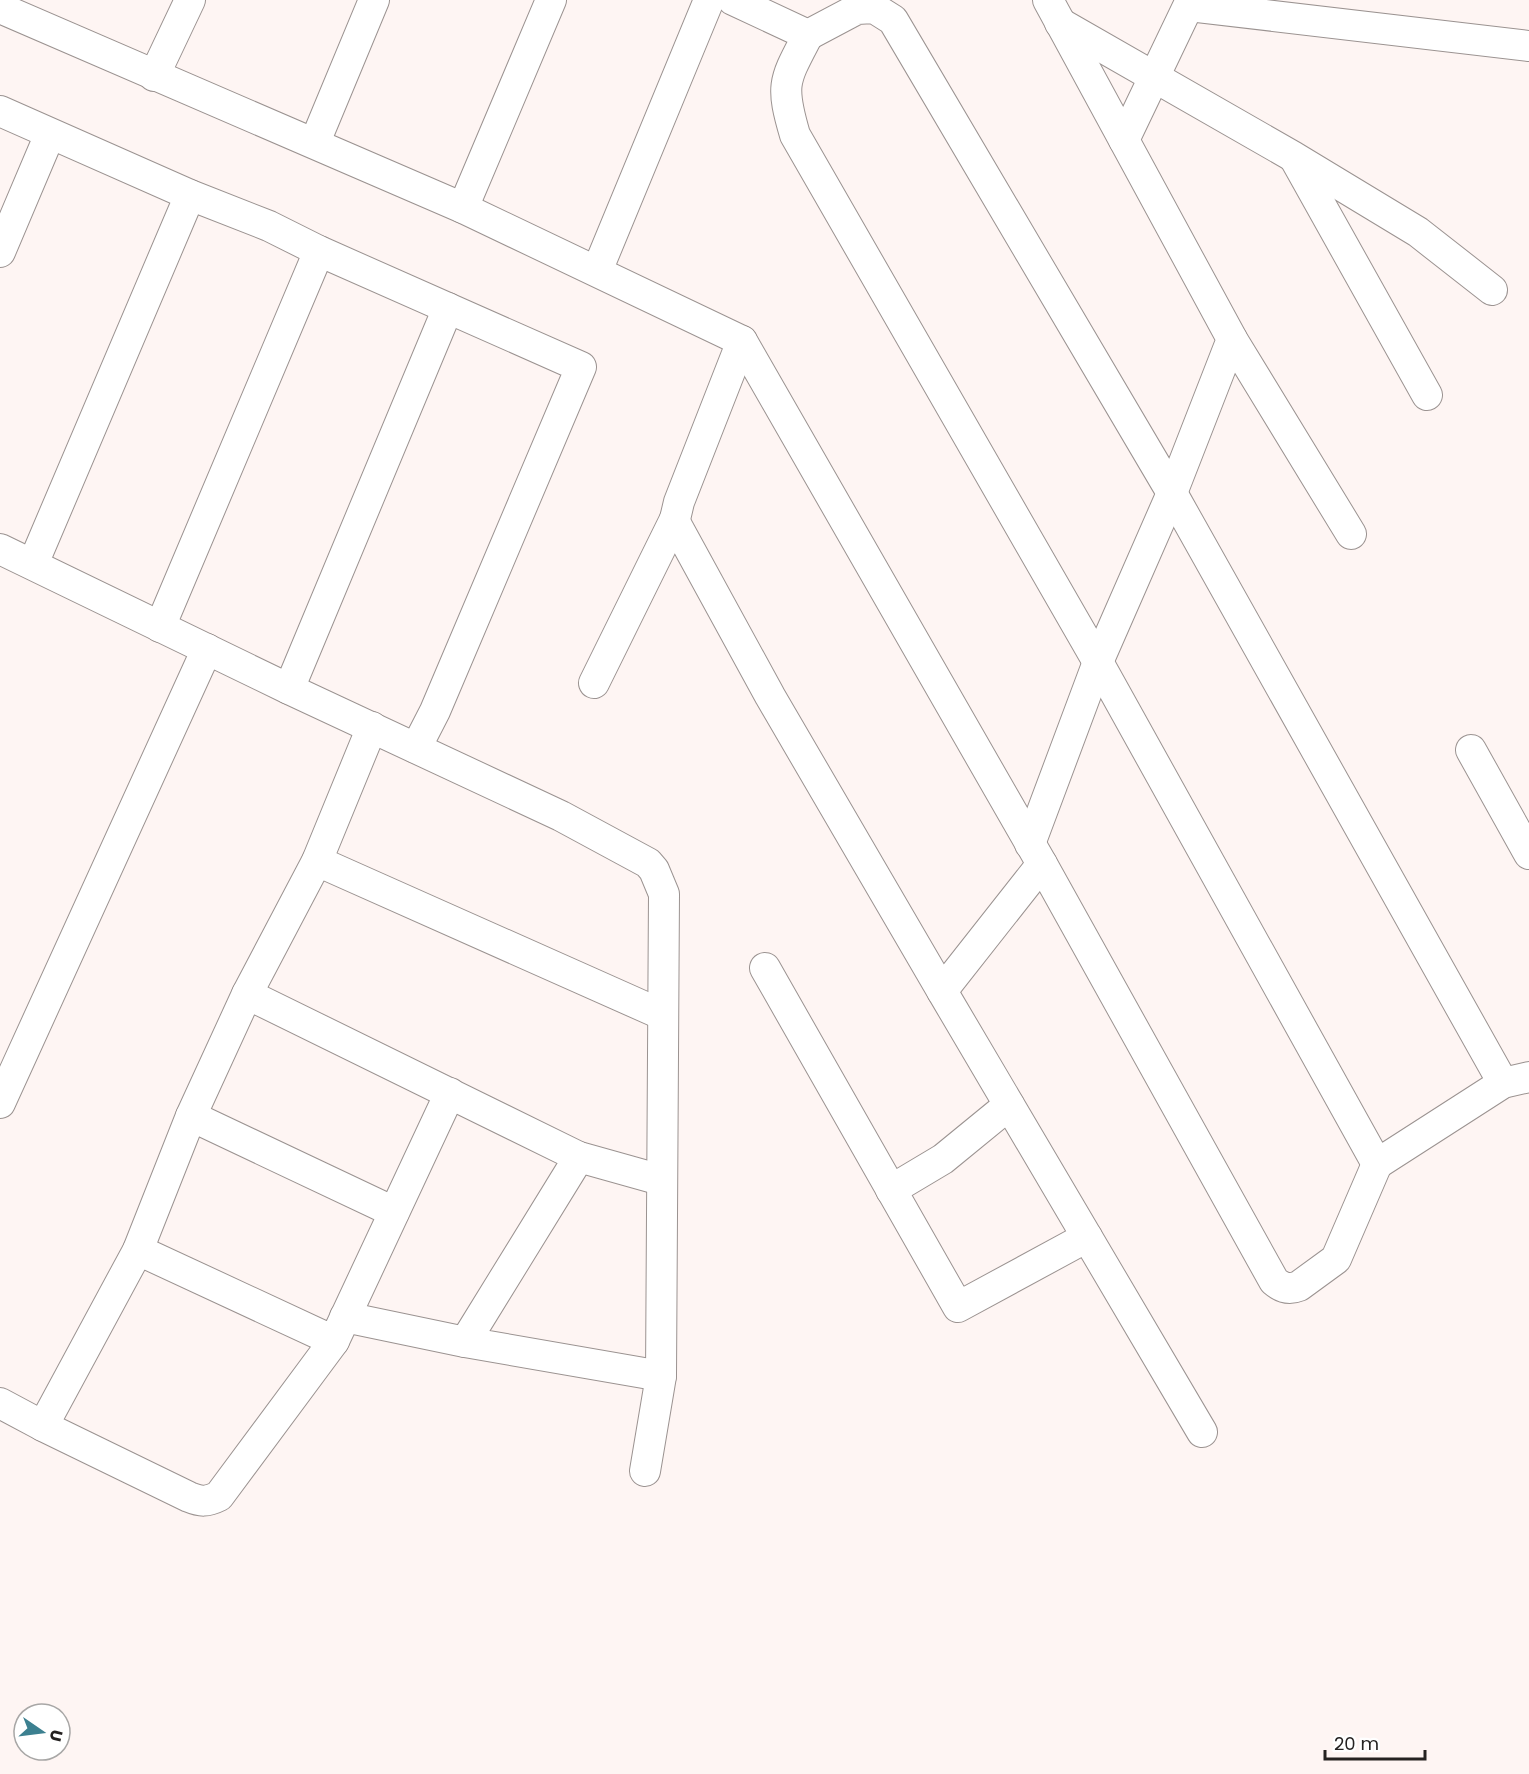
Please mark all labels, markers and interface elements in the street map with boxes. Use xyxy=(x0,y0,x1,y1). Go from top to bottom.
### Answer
north arrow xyxy=(12,1702,72,1762)
scale bar xyxy=(1325,1723,1426,1761)
text: U xyxy=(44,1727,69,1744)
text: 20 m xyxy=(1334,1731,1379,1756)

